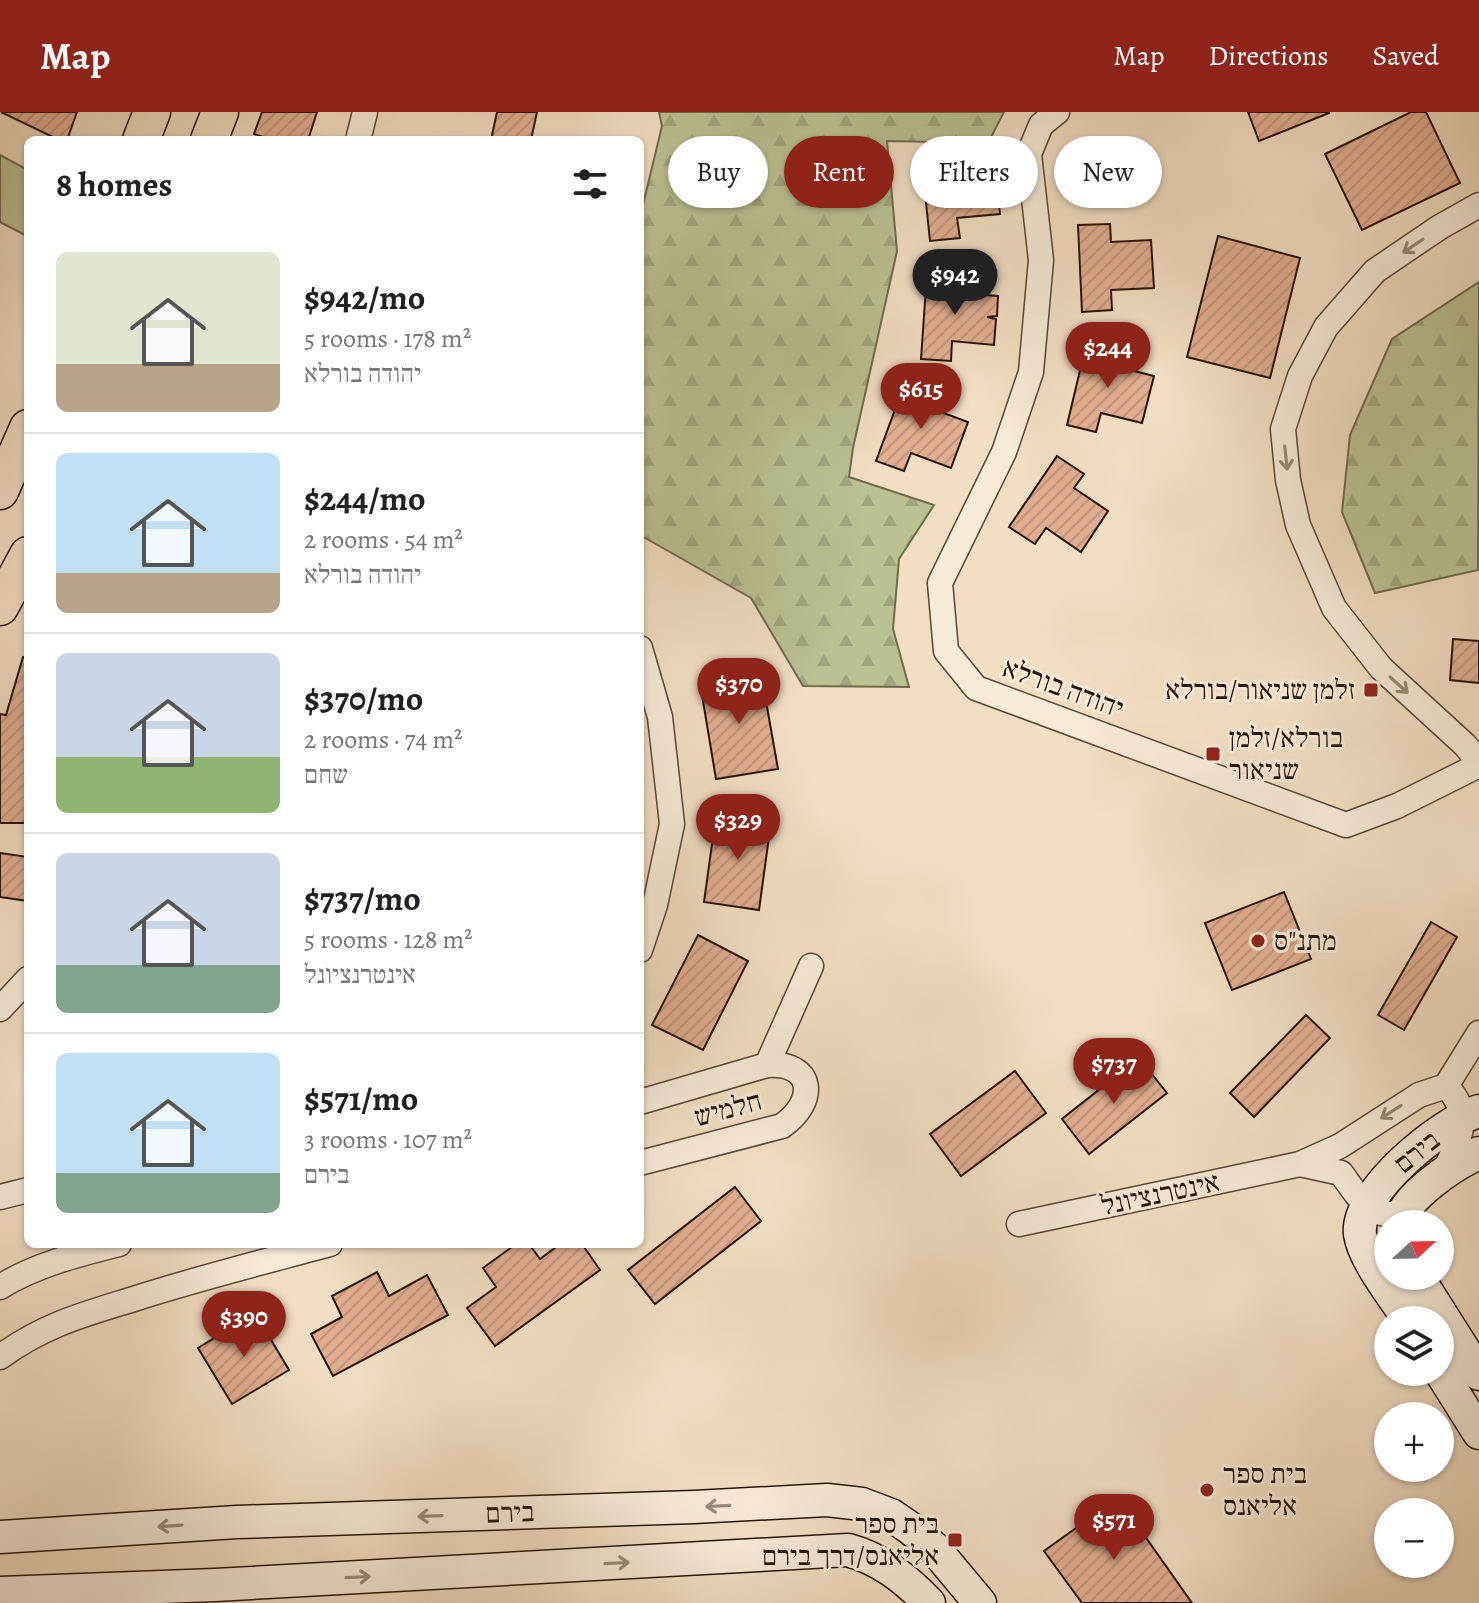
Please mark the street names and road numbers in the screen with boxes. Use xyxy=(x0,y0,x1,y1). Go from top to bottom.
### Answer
street label: יהודה בורלא xyxy=(997,649,1129,727)
street label: חלמיש xyxy=(690,1082,766,1136)
street label: בירם xyxy=(1386,1122,1448,1182)
street label: אינטרנציונל xyxy=(1097,1163,1223,1225)
street label: בירם xyxy=(485,1493,535,1533)

